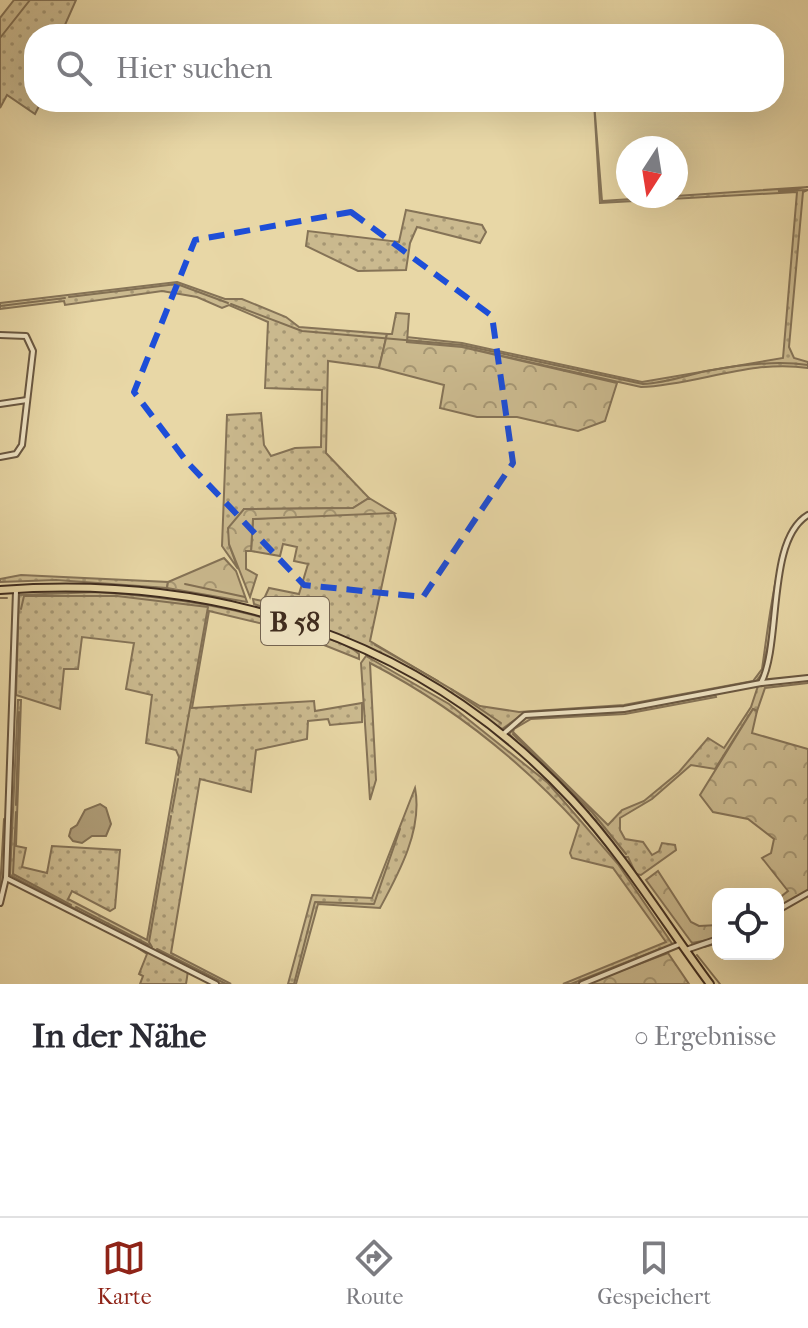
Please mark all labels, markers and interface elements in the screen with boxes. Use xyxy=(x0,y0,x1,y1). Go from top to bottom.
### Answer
search box xyxy=(24,24,784,112)
icon: search xyxy=(52,46,96,90)
text: Hier suchen xyxy=(116,51,272,86)
north arrow xyxy=(616,136,688,208)
road number: B 58 xyxy=(261,597,329,645)
map controls xyxy=(712,888,784,960)
button: locate xyxy=(712,888,784,960)
text: In der Nähe xyxy=(32,1016,206,1056)
text: 0 Ergebnisse xyxy=(634,1021,776,1052)
tab: Karte xyxy=(97,1236,152,1310)
tab: Route xyxy=(346,1236,403,1310)
tab: Gespeichert xyxy=(597,1236,711,1310)

